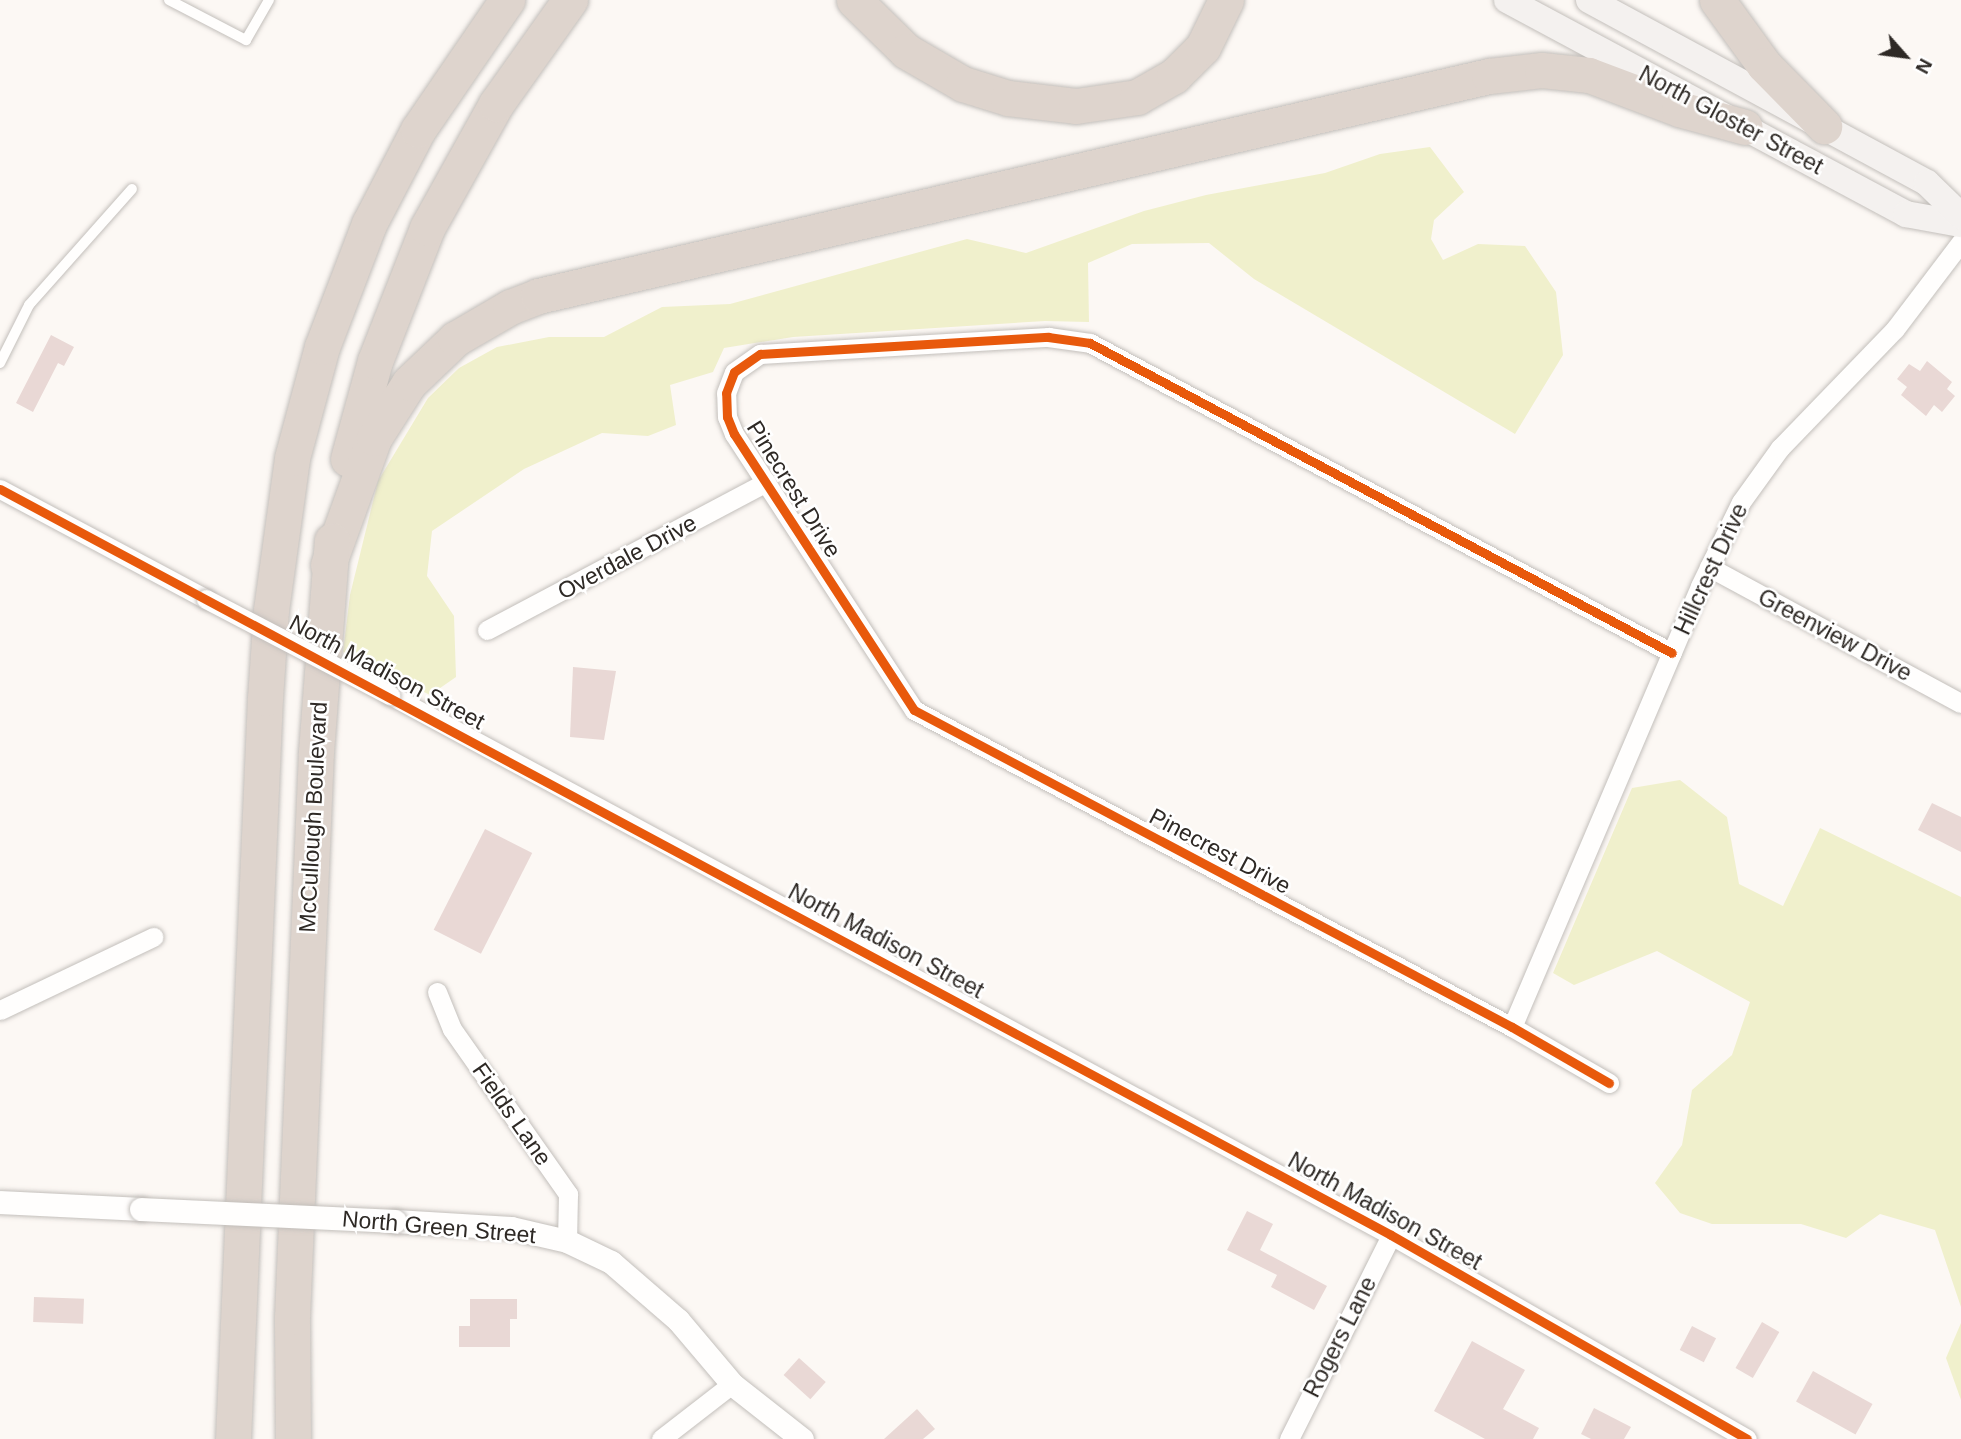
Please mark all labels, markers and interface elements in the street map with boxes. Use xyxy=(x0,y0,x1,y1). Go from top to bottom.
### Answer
north arrow xyxy=(1870,21,1940,91)
text: N xyxy=(1911,55,1936,77)
street label: North Gloster Street xyxy=(1634,60,1828,180)
street label: Pinecrest Drive xyxy=(741,416,847,562)
street label: Hillcrest Drive xyxy=(1669,499,1753,639)
street label: Overdale Drive xyxy=(553,509,701,605)
street label: Greenview Drive xyxy=(1753,583,1917,687)
street label: North Madison Street xyxy=(285,609,489,735)
street label: McCullough Boulevard xyxy=(293,701,333,933)
street label: Pinecrest Drive xyxy=(1145,802,1295,900)
street label: North Madison Street xyxy=(784,878,988,1004)
street label: Fields Lane xyxy=(467,1057,557,1171)
street label: North Madison Street xyxy=(1283,1146,1487,1276)
street label: North Green Street xyxy=(341,1205,537,1249)
street label: Rogers Lane xyxy=(1298,1272,1382,1402)

